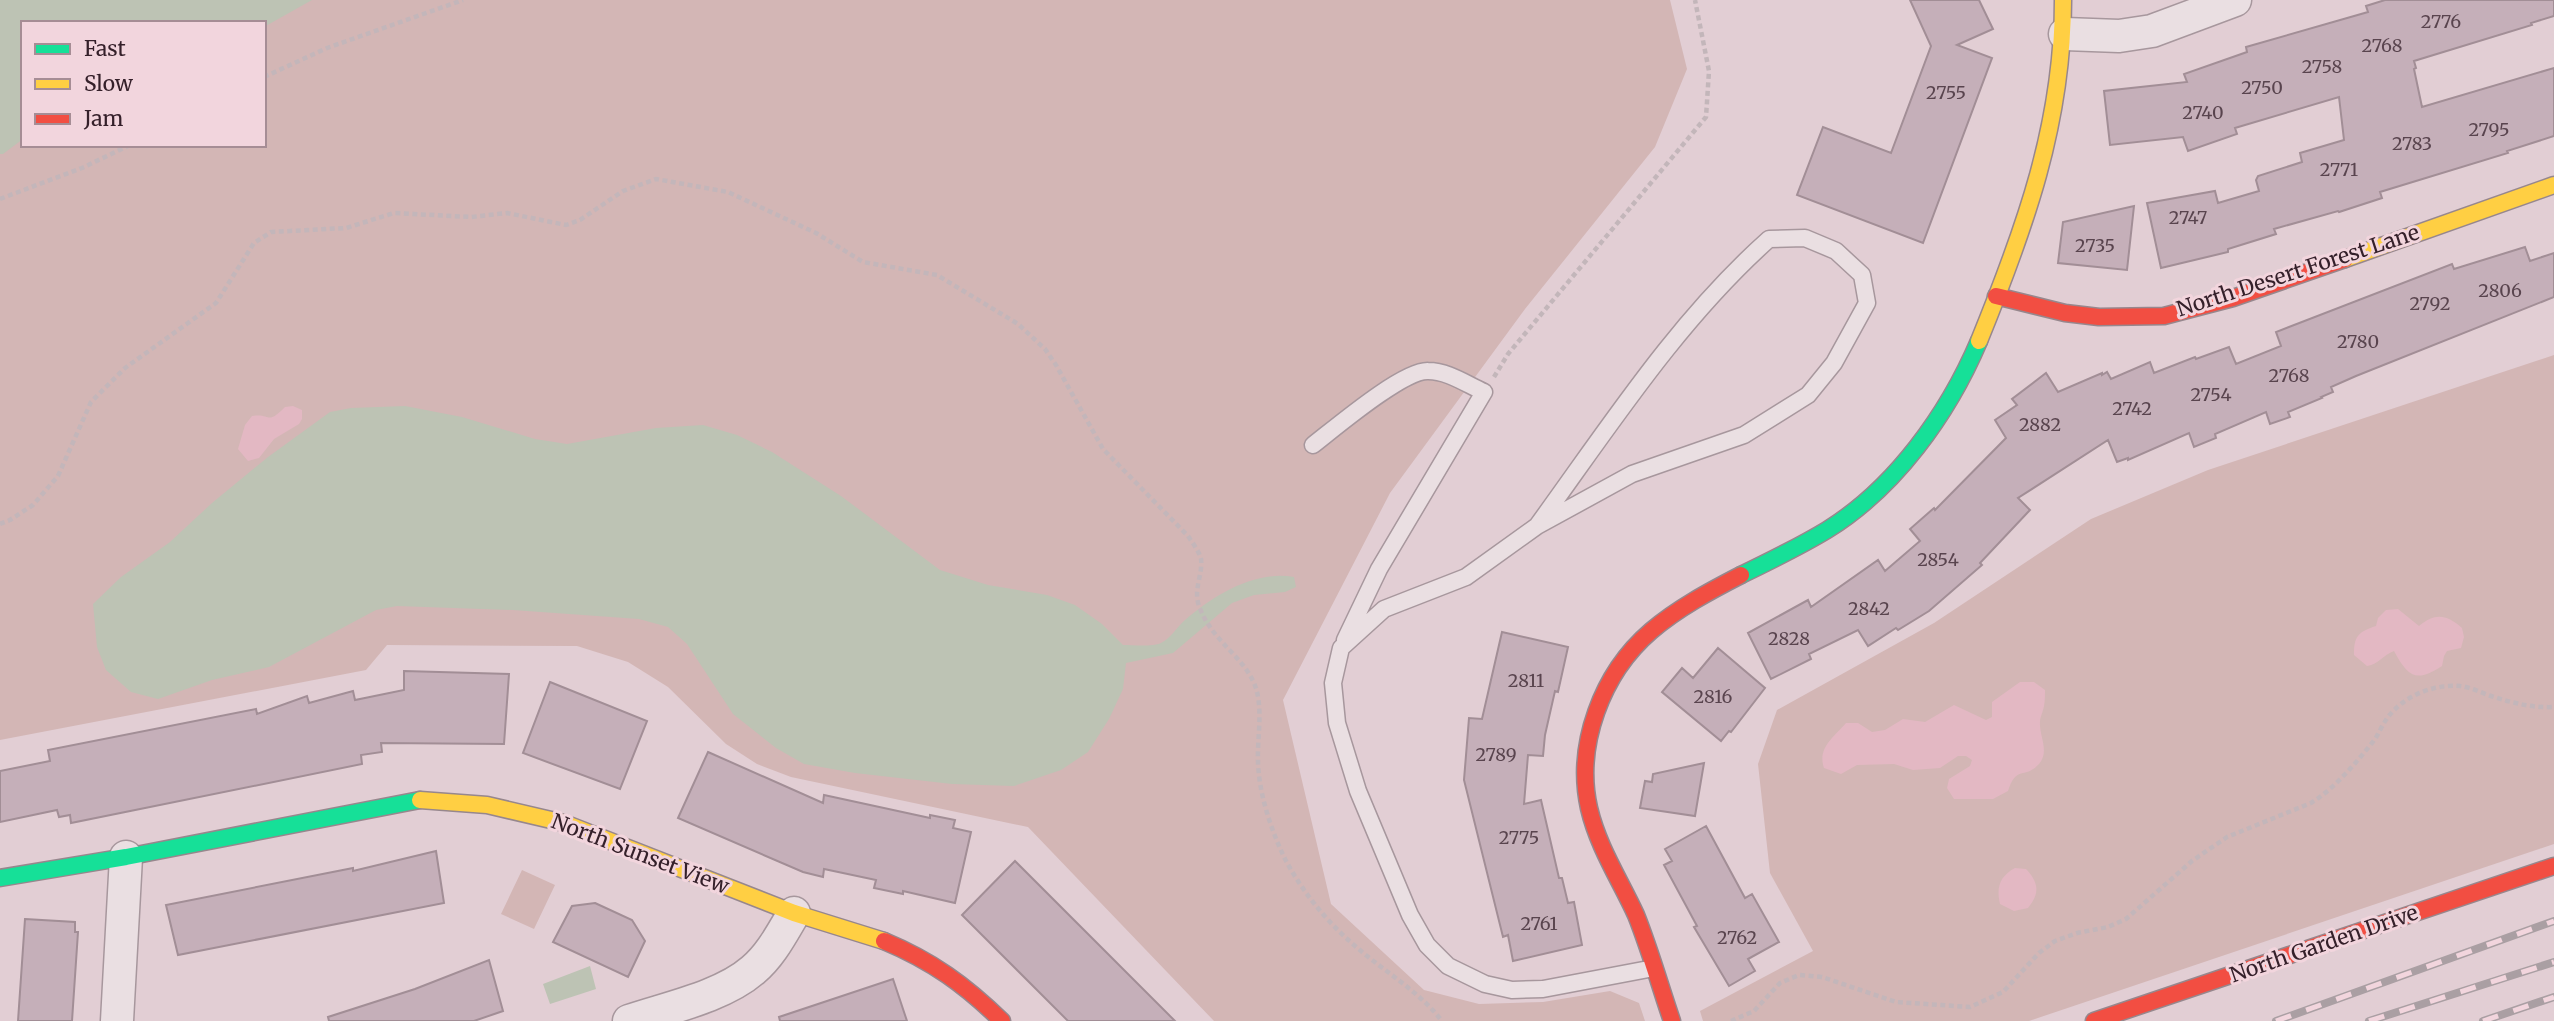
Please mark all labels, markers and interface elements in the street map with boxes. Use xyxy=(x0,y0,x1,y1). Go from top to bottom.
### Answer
house number: 2776 xyxy=(2421,10,2461,33)
legend xyxy=(21,21,266,147)
house number: 2768 xyxy=(2362,34,2402,57)
text: Fast xyxy=(84,35,126,62)
house number: 2758 xyxy=(2302,55,2342,78)
text: Slow xyxy=(84,70,133,97)
house number: 2750 xyxy=(2241,76,2283,99)
house number: 2755 xyxy=(1926,81,1966,104)
house number: 2740 xyxy=(2182,101,2224,124)
text: Jam xyxy=(83,105,123,132)
house number: 2795 xyxy=(2468,118,2510,141)
house number: 2783 xyxy=(2392,132,2432,155)
house number: 2771 xyxy=(2320,158,2358,181)
house number: 2747 xyxy=(2169,206,2207,229)
street label: North Desert Forest Lane xyxy=(2173,219,2423,323)
house number: 2735 xyxy=(2075,234,2115,257)
house number: 2806 xyxy=(2478,279,2522,302)
house number: 2792 xyxy=(2409,292,2451,315)
house number: 2780 xyxy=(2337,330,2379,353)
house number: 2768 xyxy=(2269,364,2309,387)
house number: 2754 xyxy=(2190,383,2232,406)
house number: 2742 xyxy=(2112,397,2152,420)
house number: 2882 xyxy=(2019,413,2061,436)
house number: 2854 xyxy=(1917,548,1959,571)
house number: 2842 xyxy=(1848,597,1890,620)
house number: 2828 xyxy=(1768,627,1810,650)
house number: 2811 xyxy=(1508,669,1544,692)
house number: 2816 xyxy=(1694,685,1733,708)
house number: 2789 xyxy=(1475,743,1517,766)
street label: North Sunset View xyxy=(548,807,733,900)
house number: 2775 xyxy=(1499,826,1539,849)
street label: North Garden Drive xyxy=(2226,899,2421,988)
house number: 2761 xyxy=(1520,912,1558,935)
house number: 2762 xyxy=(1717,926,1757,949)

